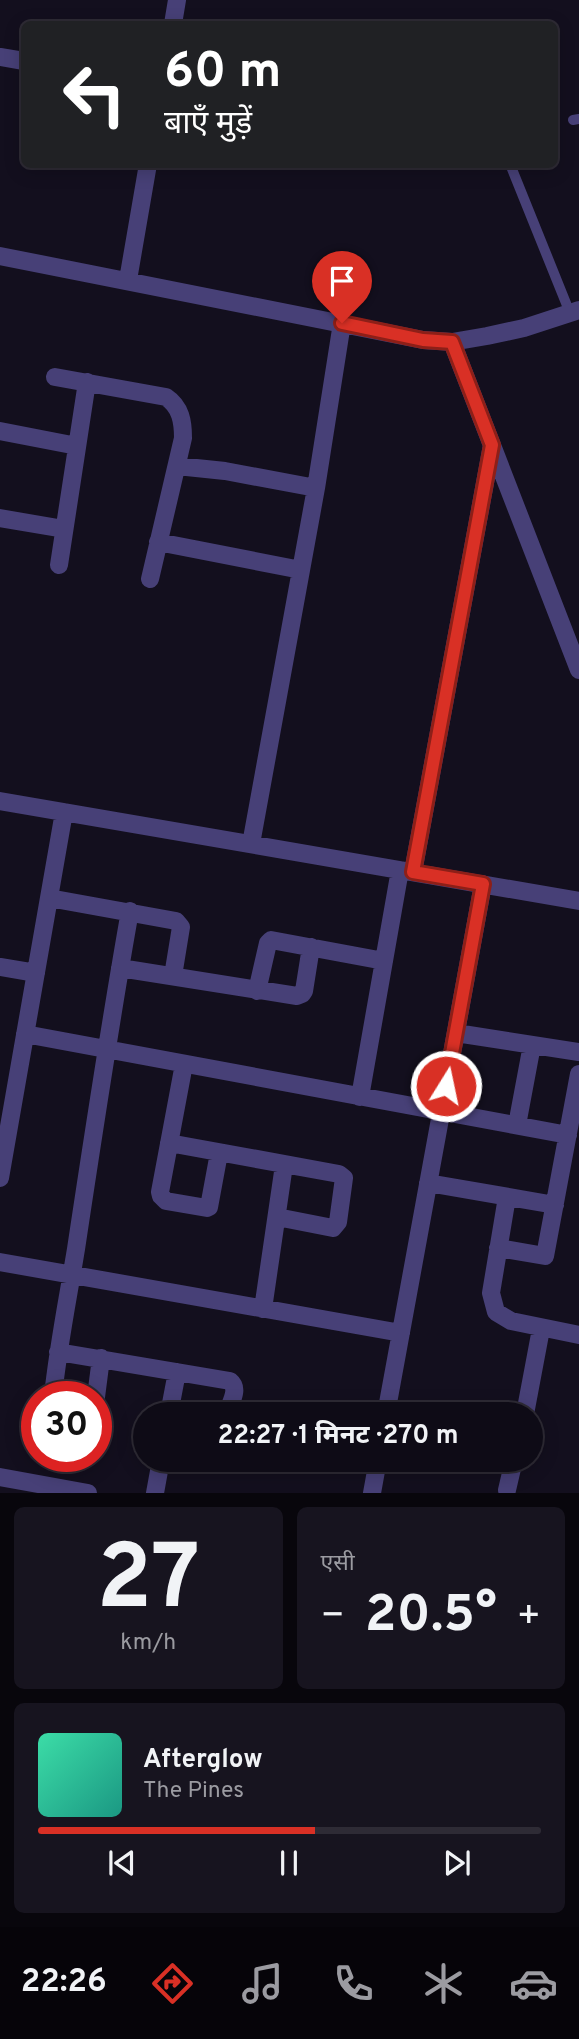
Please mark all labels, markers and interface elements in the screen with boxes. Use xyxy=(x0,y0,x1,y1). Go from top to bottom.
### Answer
text: 60 m xyxy=(164,43,282,105)
icon: left xyxy=(49,49,140,140)
text: बाएँ मुड़ें xyxy=(164,105,252,145)
pin xyxy=(312,251,372,323)
icon: arrive xyxy=(323,262,361,300)
position arrow xyxy=(409,1049,483,1123)
speed limit sign: 30 xyxy=(21,1381,112,1472)
text: 22:27 · 1 मिनट · 270 m xyxy=(217,1420,459,1453)
text: 27 xyxy=(96,1526,200,1641)
text: एसी xyxy=(321,1550,355,1579)
text: 20.5° xyxy=(365,1584,497,1650)
text: − xyxy=(321,1593,345,1642)
text: + xyxy=(516,1593,541,1642)
text: km/h xyxy=(120,1629,176,1658)
text: Afterglow xyxy=(143,1744,263,1777)
text: The Pines xyxy=(143,1777,244,1806)
icon: previous xyxy=(103,1844,141,1882)
icon: pause xyxy=(270,1844,308,1882)
icon: next xyxy=(438,1844,476,1882)
icon: directions xyxy=(148,1959,197,2008)
icon: music xyxy=(238,1959,287,2008)
icon: phone xyxy=(329,1959,378,2008)
icon: climate xyxy=(419,1959,468,2008)
icon: car xyxy=(509,1959,558,2008)
text: 22:26 xyxy=(21,1963,107,2003)

